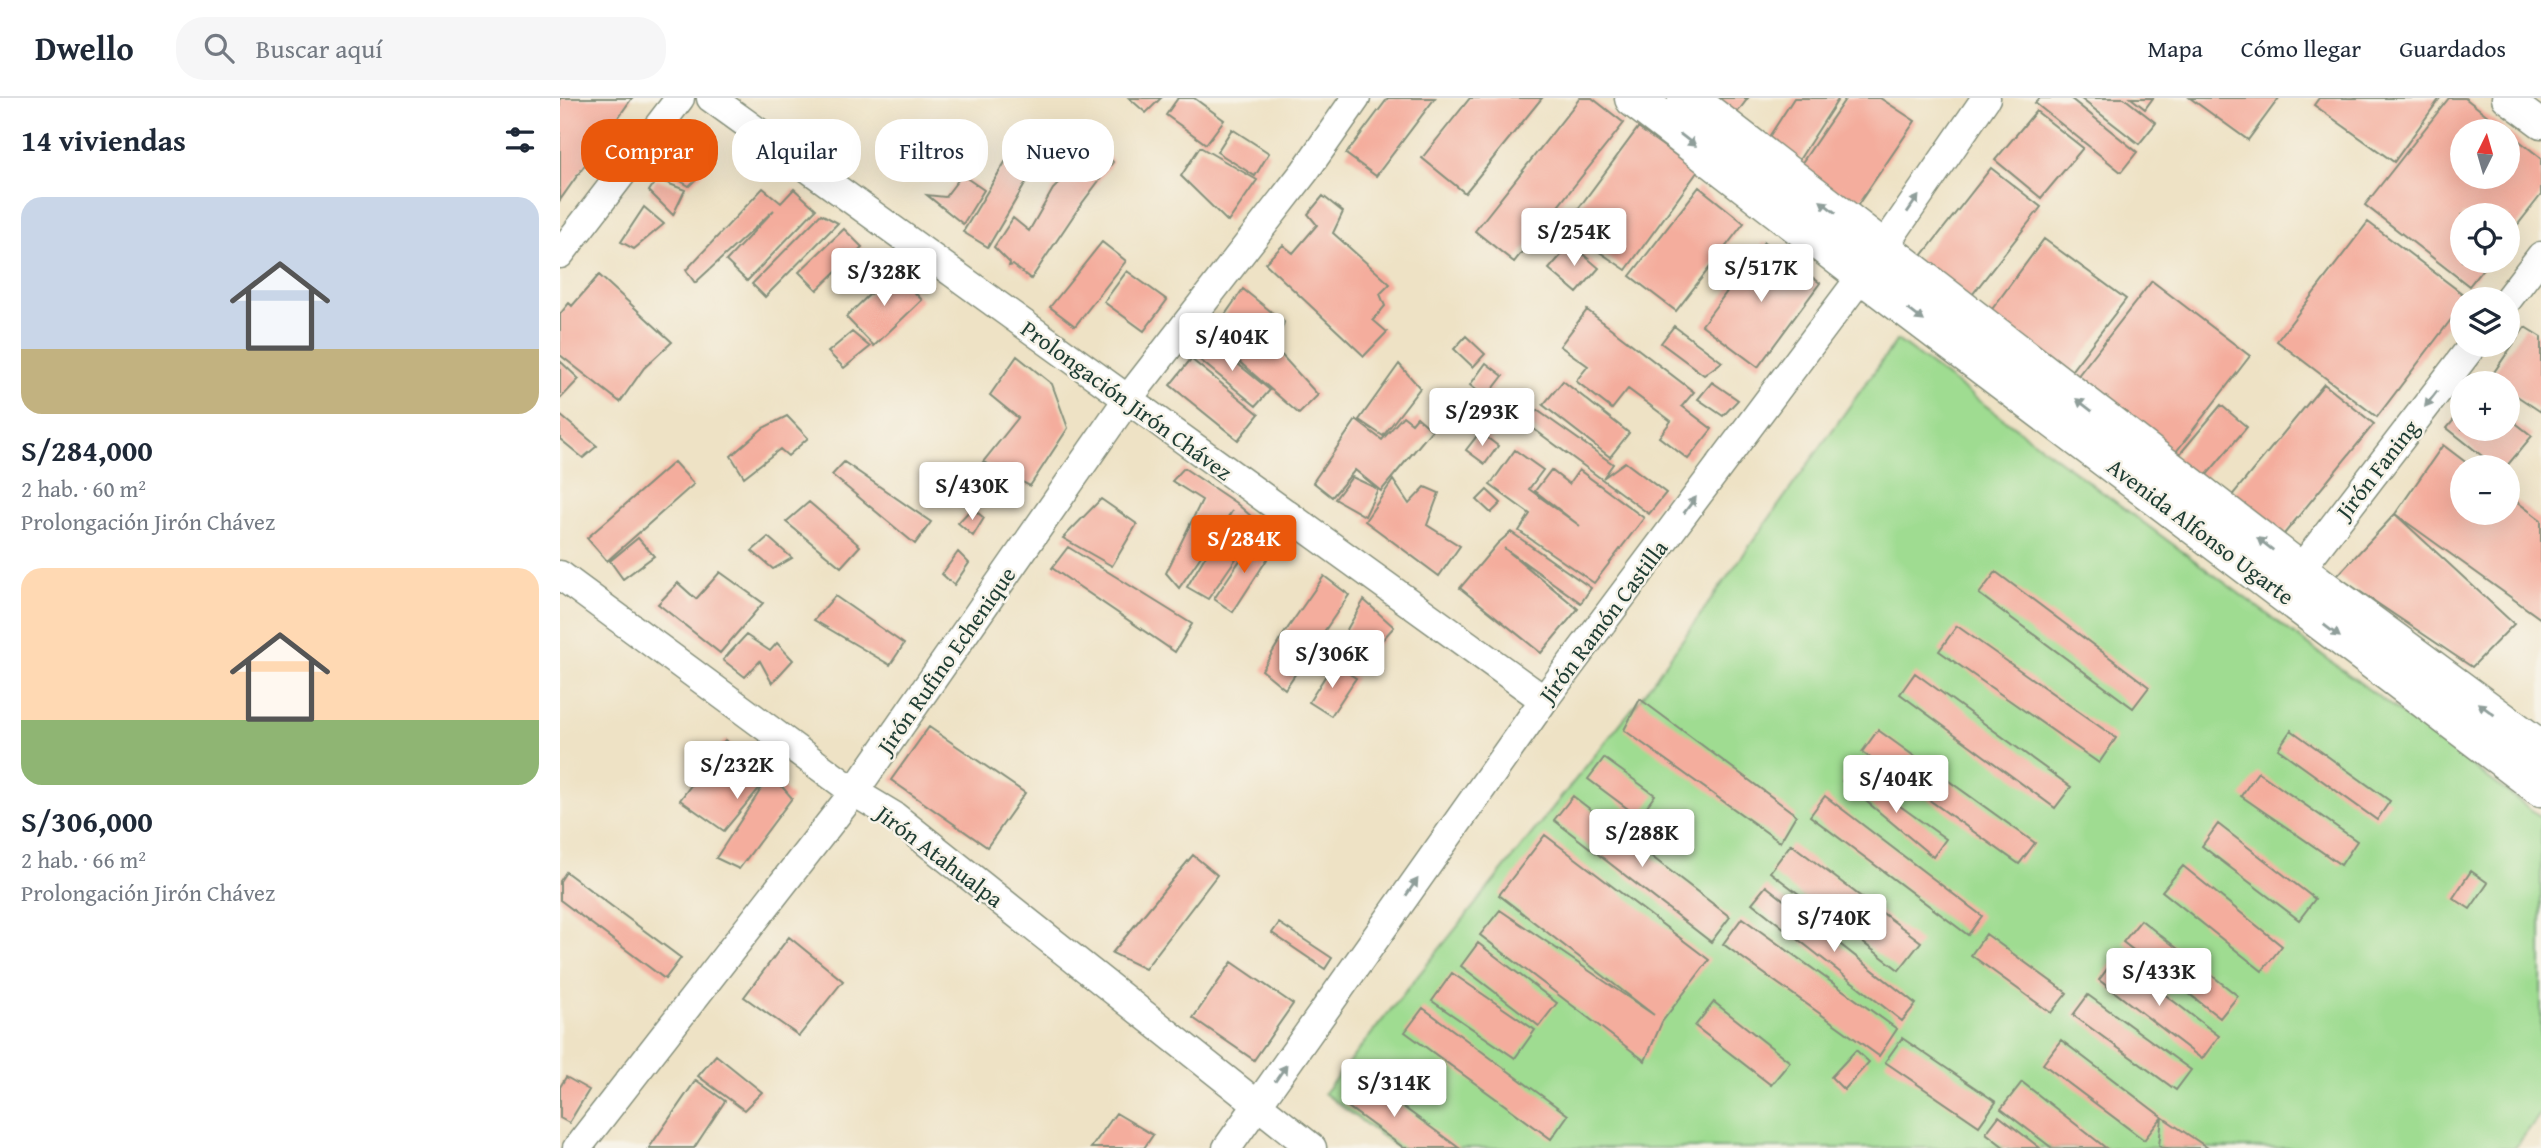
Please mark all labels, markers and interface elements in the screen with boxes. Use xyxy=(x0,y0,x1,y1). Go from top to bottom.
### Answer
search box xyxy=(176,17,666,80)
text: Dwello xyxy=(35,24,134,72)
icon: search xyxy=(200,29,238,67)
text: Buscar aquí xyxy=(256,29,383,68)
text: Mapa xyxy=(2147,31,2203,66)
text: Cómo llegar xyxy=(2241,31,2361,66)
text: Guardados xyxy=(2399,31,2506,66)
text: 14 viviendas xyxy=(21,118,186,162)
chip: Comprar xyxy=(581,119,718,182)
chip: Alquilar xyxy=(732,119,861,182)
chip: Filtros xyxy=(875,119,988,182)
chip: Nuevo xyxy=(1002,119,1114,182)
north arrow xyxy=(2450,119,2520,189)
map controls xyxy=(2450,119,2520,525)
icon: filters xyxy=(501,121,539,159)
one-way arrow xyxy=(1679,132,1697,146)
one-way arrow xyxy=(1906,195,1920,213)
one-way arrow xyxy=(1819,201,1837,215)
button: locate xyxy=(2450,203,2520,273)
pin: S/254K xyxy=(1517,208,1631,268)
text: S/254K xyxy=(1537,214,1611,247)
icon: home xyxy=(217,243,343,369)
pin: S/517K xyxy=(1704,244,1818,304)
pin: S/328K xyxy=(827,248,941,308)
text: S/517K xyxy=(1724,250,1798,283)
text: S/328K xyxy=(847,254,921,287)
button: layers xyxy=(2450,287,2520,357)
one-way arrow xyxy=(1907,308,1925,322)
street label: Prolongación Jirón Chávez xyxy=(1015,312,1239,488)
pin: S/404K xyxy=(1175,314,1289,373)
text: S/404K xyxy=(1195,319,1269,352)
button: + xyxy=(2450,371,2520,441)
pin: S/293K xyxy=(1425,388,1539,448)
one-way arrow xyxy=(2425,390,2439,408)
text: S/293K xyxy=(1445,394,1519,427)
one-way arrow xyxy=(2076,397,2094,412)
street label: Jirón Faning xyxy=(2326,412,2427,528)
text: S/284,000 xyxy=(21,428,153,472)
street label: Avenida Alfonso Ugarte xyxy=(2101,450,2301,612)
button: − xyxy=(2450,455,2520,525)
pin: S/430K xyxy=(915,462,1029,522)
text: S/430K xyxy=(935,468,1009,501)
text: 2 hab. · 60 m² xyxy=(21,472,146,505)
one-way arrow xyxy=(1683,496,1697,514)
text: Prolongación Jirón Chávez xyxy=(21,505,275,538)
pin: S/284K xyxy=(1187,516,1301,575)
text: S/284K xyxy=(1207,521,1281,554)
street label: Jirón Ramón Castilla xyxy=(1529,533,1675,712)
one-way arrow xyxy=(2256,536,2274,551)
street label: Jirón Rufino Echenique xyxy=(867,560,1023,763)
icon: home xyxy=(217,614,343,740)
one-way arrow xyxy=(2323,623,2341,637)
pin: S/306K xyxy=(1275,630,1389,690)
text: S/306K xyxy=(1295,636,1369,669)
one-way arrow xyxy=(2477,703,2495,717)
pin: S/232K xyxy=(680,742,794,801)
text: S/232K xyxy=(700,747,774,780)
pin: S/404K xyxy=(1839,756,1953,815)
text: S/404K xyxy=(1859,761,1933,794)
street label: Jirón Atahualpa xyxy=(867,795,1011,915)
text: S/306,000 xyxy=(21,799,153,843)
pin: S/288K xyxy=(1585,810,1699,869)
text: S/288K xyxy=(1605,815,1679,848)
text: 2 hab. · 66 m² xyxy=(21,843,146,876)
text: Prolongación Jirón Chávez xyxy=(21,876,275,909)
one-way arrow xyxy=(1405,878,1419,896)
pin: S/740K xyxy=(1777,894,1891,954)
text: S/740K xyxy=(1797,900,1871,933)
pin: S/433K xyxy=(2102,948,2216,1008)
text: S/433K xyxy=(2122,954,2196,987)
pin: S/314K xyxy=(1337,1060,1451,1119)
one-way arrow xyxy=(1274,1064,1288,1082)
text: S/314K xyxy=(1357,1065,1431,1098)

